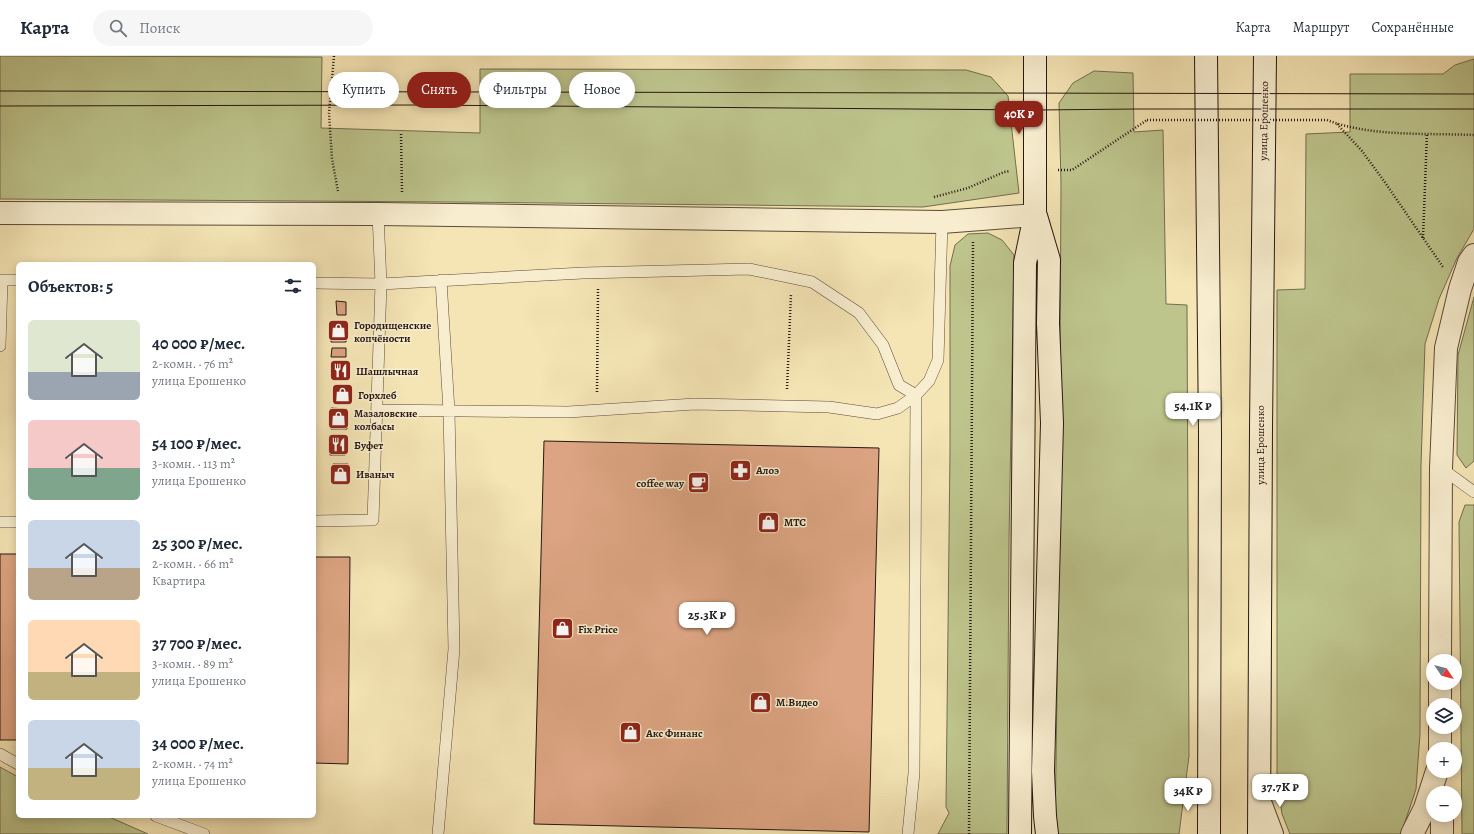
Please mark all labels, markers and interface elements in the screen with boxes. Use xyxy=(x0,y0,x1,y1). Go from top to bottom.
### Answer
search box xyxy=(93,10,373,46)
text: Карта xyxy=(20,15,69,41)
icon: search xyxy=(107,17,129,39)
text: Поиск xyxy=(139,18,180,38)
text: Карта xyxy=(1236,18,1271,37)
text: Маршрут xyxy=(1293,18,1349,37)
text: Сохранённые xyxy=(1371,18,1454,37)
chip: Купить xyxy=(328,72,399,108)
chip: Снять xyxy=(407,72,471,108)
chip: Фильтры xyxy=(479,72,561,108)
chip: Новое xyxy=(569,72,635,108)
street label: улица Ерошенко xyxy=(1256,81,1272,162)
pin: 40K ₽ xyxy=(991,101,1047,135)
text: 40K ₽ xyxy=(1004,105,1034,122)
text: Объектов: 5 xyxy=(28,275,113,298)
icon: filters xyxy=(282,275,304,297)
shop icon: Городищенские копчёности xyxy=(326,318,352,344)
place label: Городищенские копчёности xyxy=(354,318,431,346)
text: 40 000 ₽/мес. xyxy=(152,332,245,355)
icon: home xyxy=(60,336,108,384)
text: 2-комн. · 76 m² xyxy=(152,355,233,372)
restaurant icon: Шашлычная xyxy=(327,358,353,384)
place label: Шашлычная xyxy=(356,364,419,379)
text: улица Ерошенко xyxy=(152,372,246,389)
shop icon: Горхлеб xyxy=(330,382,356,408)
place label: Горхлеб xyxy=(358,388,397,403)
pin: 54.1K ₽ xyxy=(1156,393,1230,427)
text: 54.1K ₽ xyxy=(1174,397,1212,414)
street label: улица Ерошенко xyxy=(1253,405,1268,486)
shop icon: Мазаловские колбасы xyxy=(326,406,352,432)
place label: Мазаловские колбасы xyxy=(354,406,417,434)
text: 54 100 ₽/мес. xyxy=(152,432,242,455)
restaurant icon: Буфет xyxy=(325,432,351,458)
icon: home xyxy=(60,436,108,484)
place label: Буфет xyxy=(354,438,383,453)
text: 3-комн. · 113 m² xyxy=(152,455,235,472)
pharmacy icon: Алоэ xyxy=(728,457,754,483)
shop icon: Иваныч xyxy=(327,461,353,487)
place label: Алоэ xyxy=(755,463,779,478)
place label: Иваныч xyxy=(356,467,395,482)
cafe icon: coffee way xyxy=(686,470,712,496)
text: улица Ерошенко xyxy=(152,472,246,489)
place label: coffee way xyxy=(636,476,685,491)
shop icon: МТС xyxy=(755,509,781,535)
place label: МТС xyxy=(784,515,806,530)
text: 25 300 ₽/мес. xyxy=(152,532,243,555)
icon: home xyxy=(60,536,108,584)
text: 2-комн. · 66 m² xyxy=(152,555,234,572)
text: Квартира xyxy=(152,572,206,589)
pin: 25.3K ₽ xyxy=(670,602,744,636)
text: 25.3K ₽ xyxy=(688,606,726,623)
shop icon: Fix Price xyxy=(549,616,575,642)
place label: Fix Price xyxy=(578,622,618,637)
text: 37 700 ₽/мес. xyxy=(152,632,242,655)
icon: home xyxy=(60,636,108,684)
north arrow xyxy=(1426,654,1462,690)
map controls xyxy=(1426,654,1462,822)
text: 3-комн. · 89 m² xyxy=(152,655,233,672)
text: улица Ерошенко xyxy=(152,672,246,689)
shop icon: М.Видео xyxy=(747,689,773,715)
place label: М.Видео xyxy=(776,695,818,710)
button: layers xyxy=(1426,698,1462,734)
shop icon: Акс Финанс xyxy=(618,720,644,746)
place label: Акс Финанс xyxy=(645,726,703,741)
text: 34 000 ₽/мес. xyxy=(152,732,244,755)
icon: home xyxy=(60,736,108,784)
button: + xyxy=(1426,742,1462,778)
text: 2-комн. · 74 m² xyxy=(152,755,233,772)
text: улица Ерошенко xyxy=(152,772,246,789)
pin: 37.7K ₽ xyxy=(1243,774,1317,808)
pin: 34K ₽ xyxy=(1160,778,1216,812)
text: 37.7K ₽ xyxy=(1261,778,1299,795)
text: 34K ₽ xyxy=(1173,782,1203,799)
button: − xyxy=(1426,786,1462,822)

